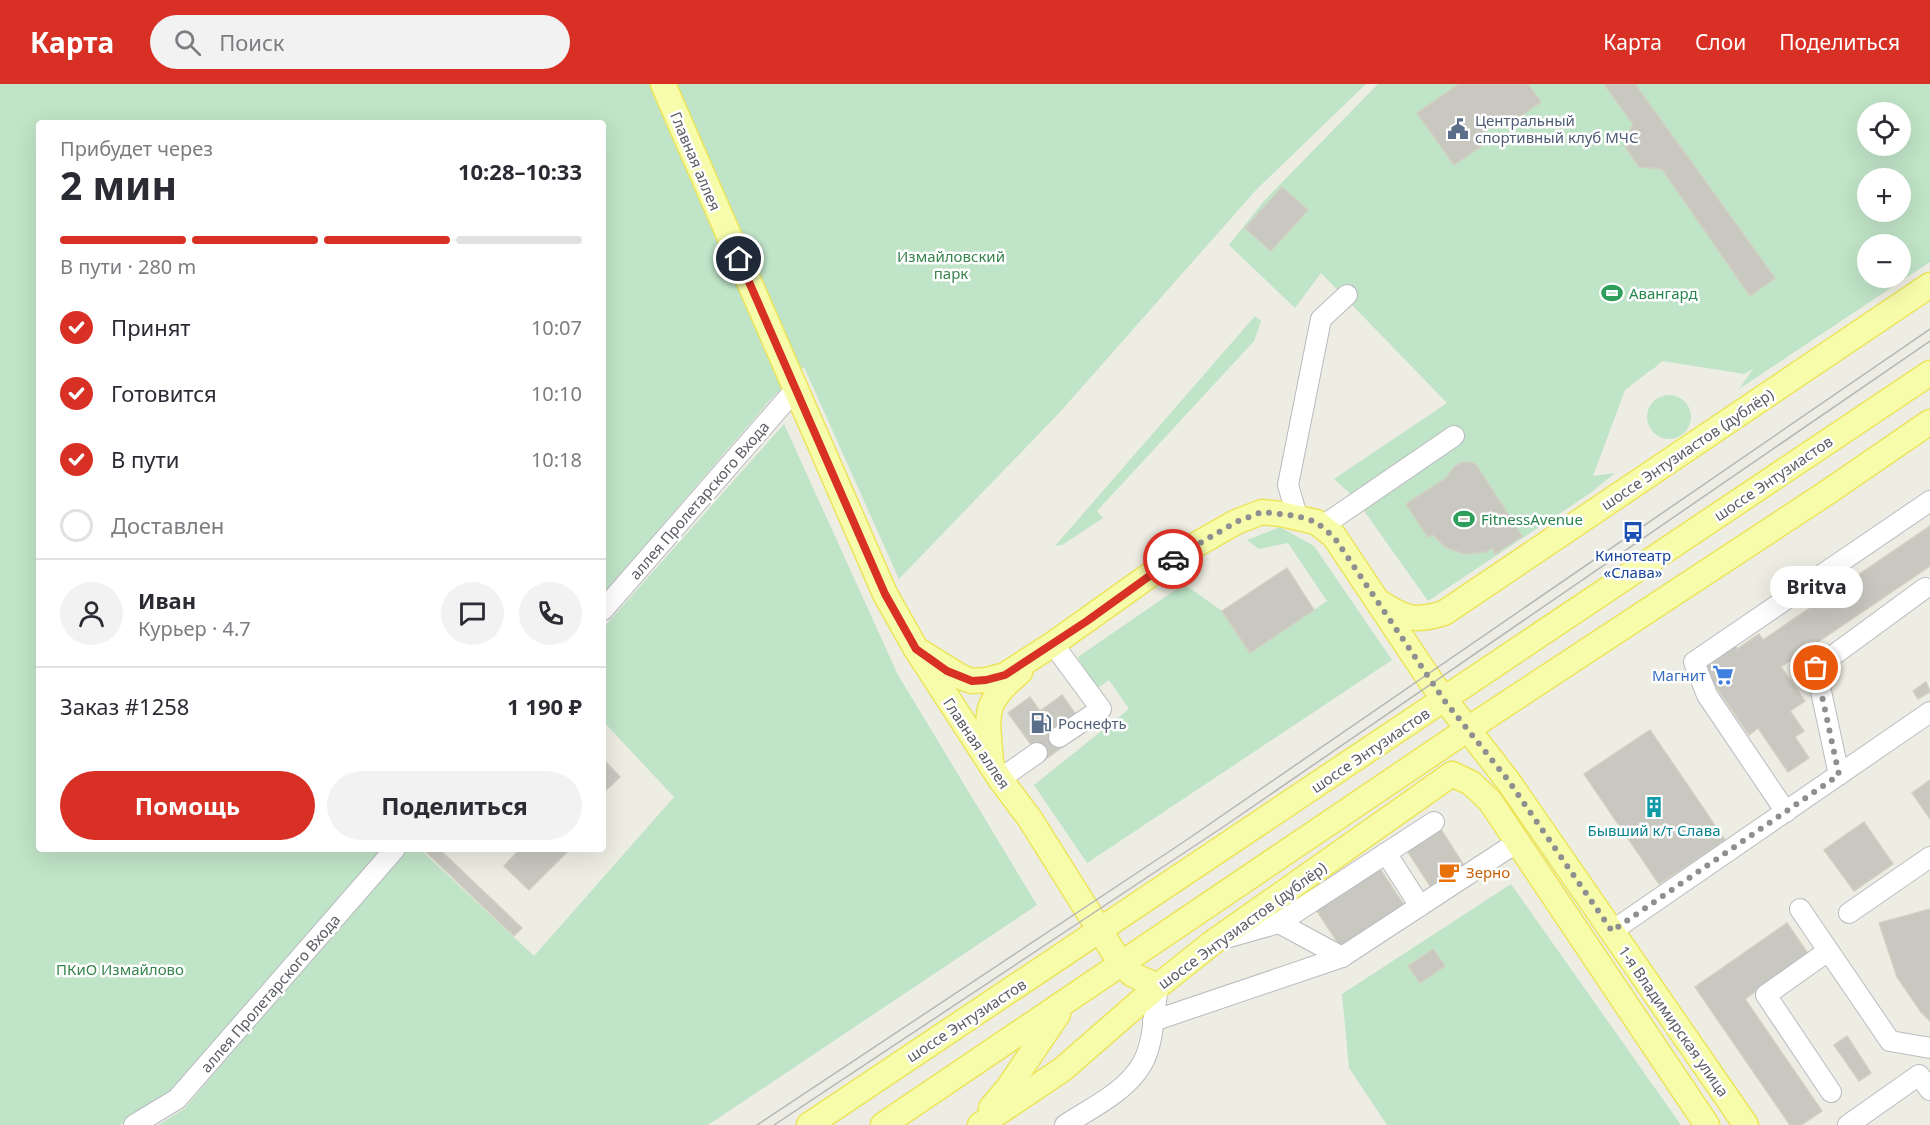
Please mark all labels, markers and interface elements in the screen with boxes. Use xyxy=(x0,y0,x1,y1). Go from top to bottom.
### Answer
search box xyxy=(150,15,570,69)
text: Карта xyxy=(30,23,114,61)
icon: search xyxy=(171,26,204,59)
text: Поиск xyxy=(219,27,285,57)
text: Карта xyxy=(1603,28,1662,56)
text: Слои xyxy=(1695,28,1746,56)
text: Поделиться xyxy=(1779,28,1900,56)
map controls xyxy=(1857,102,1911,288)
button: locate xyxy=(1857,102,1911,156)
street label: Главная аллея xyxy=(666,108,726,214)
place label: Центральный спортивный клуб МЧС xyxy=(1475,110,1639,147)
public building icon: Центральный спортивный клуб МЧС xyxy=(1446,117,1470,141)
text: Прибудет через xyxy=(60,135,213,162)
text: 10:28–10:33 xyxy=(458,156,582,186)
text: 2 мин xyxy=(60,158,177,211)
button: + xyxy=(1857,168,1911,222)
pin xyxy=(713,233,764,284)
button: − xyxy=(1857,234,1911,288)
icon: home xyxy=(722,242,755,275)
park label: Измайловский парк xyxy=(897,246,1005,283)
text: В пути · 280 m xyxy=(60,253,196,280)
sports icon: Авангард xyxy=(1600,281,1624,305)
place label: Авангард xyxy=(1629,283,1698,303)
icon: check xyxy=(60,311,93,344)
text: Принят xyxy=(111,312,191,342)
text: 10:07 xyxy=(531,314,582,341)
icon: check xyxy=(60,377,93,410)
text: Готовится xyxy=(111,378,217,408)
text: 10:10 xyxy=(531,380,582,407)
street label: шоссе Энтузиастов (дублёр) xyxy=(1597,385,1777,513)
street label: аллея Пролетарского Входа xyxy=(625,417,773,583)
street label: шоссе Энтузиастов xyxy=(1710,432,1836,524)
icon: check xyxy=(60,443,93,476)
text: В пути xyxy=(111,444,179,474)
text: 10:18 xyxy=(531,446,582,473)
sports icon: FitnessAvenue xyxy=(1452,507,1476,531)
place label: FitnessAvenue xyxy=(1481,509,1583,529)
text: Доставлен xyxy=(111,510,224,540)
bus stop icon: Кинотеатр «Слава» xyxy=(1621,520,1645,544)
courier xyxy=(1143,529,1203,589)
icon: car xyxy=(1157,543,1190,576)
place label: Кинотеатр «Слава» xyxy=(1595,545,1671,582)
callout: Britva xyxy=(1770,566,1862,608)
text: Britva xyxy=(1786,573,1847,600)
button: person xyxy=(60,582,123,645)
button: chat xyxy=(441,582,504,645)
button: phone xyxy=(519,582,582,645)
text: Иван xyxy=(138,585,196,615)
text: Курьер · 4.7 xyxy=(138,615,251,642)
pin xyxy=(1790,642,1841,693)
icon: bag xyxy=(1799,651,1832,684)
supermarket icon: Магнит xyxy=(1711,663,1735,687)
place label: Магнит xyxy=(1652,665,1706,685)
text: Заказ #1258 xyxy=(60,691,189,721)
text: 1 190 ₽ xyxy=(507,691,582,721)
street label: Главная аллея xyxy=(939,694,1015,792)
street label: шоссе Энтузиастов xyxy=(1307,703,1433,797)
fuel station icon: Роснефть xyxy=(1029,711,1053,735)
place label: Роснефть xyxy=(1058,713,1127,733)
button: Помощь xyxy=(60,771,315,840)
button: Поделиться xyxy=(327,771,582,840)
building icon: Бывший к/т Слава xyxy=(1642,795,1666,819)
place label: Бывший к/т Слава xyxy=(1588,820,1720,840)
street label: шоссе Энтузиастов (дублёр) xyxy=(1154,857,1330,993)
cafe icon: Зерно xyxy=(1437,860,1461,884)
place label: Зерно xyxy=(1466,862,1510,882)
street label: аллея Пролетарского Входа xyxy=(196,910,344,1076)
street label: 1-я Владимирская улица xyxy=(1614,942,1734,1100)
park label: ПКиО Измайлово xyxy=(56,959,184,979)
street label: шоссе Энтузиастов xyxy=(902,974,1030,1066)

